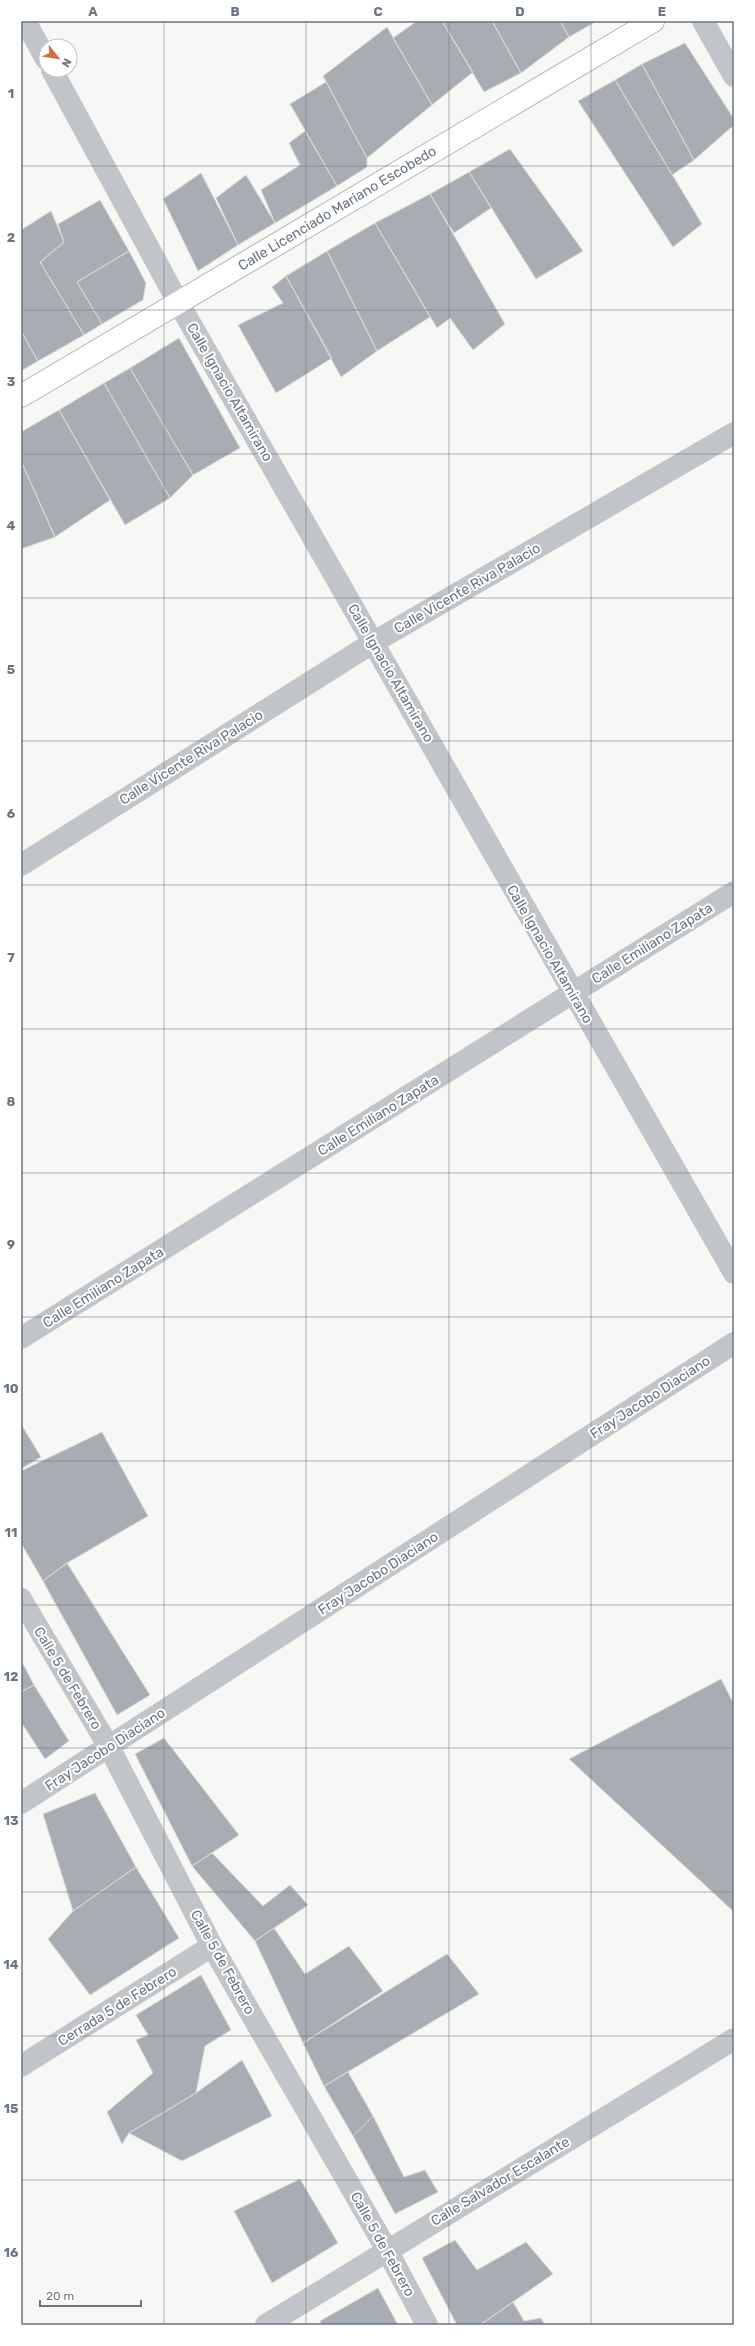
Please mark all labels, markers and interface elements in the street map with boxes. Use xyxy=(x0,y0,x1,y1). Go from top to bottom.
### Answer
text: A xyxy=(88,4,98,19)
text: B xyxy=(230,4,240,19)
text: C xyxy=(373,4,383,19)
text: D xyxy=(515,4,525,19)
text: E xyxy=(658,4,666,19)
north arrow xyxy=(38,38,78,78)
text: N xyxy=(59,56,74,69)
text: 1 xyxy=(8,86,14,101)
street label: Calle Licenciado Mariano Escobedo xyxy=(235,142,439,274)
text: 2 xyxy=(7,230,15,245)
street label: Calle Ignacio Altamirano xyxy=(183,320,276,464)
text: 3 xyxy=(7,374,16,389)
text: 4 xyxy=(7,518,16,533)
street label: Calle Vicente Riva Palacio xyxy=(391,540,543,637)
street label: Calle Ignacio Altamirano xyxy=(344,601,437,745)
text: 5 xyxy=(7,662,15,677)
street label: Calle Vicente Riva Palacio xyxy=(116,706,266,809)
text: 6 xyxy=(7,806,16,821)
street label: Calle Ignacio Altamirano xyxy=(503,882,596,1026)
street label: Calle Emiliano Zapata xyxy=(589,899,716,988)
text: 7 xyxy=(7,950,15,965)
street label: Calle Emiliano Zapata xyxy=(315,1071,442,1160)
text: 8 xyxy=(7,1094,16,1109)
text: 9 xyxy=(7,1237,15,1252)
street label: Calle Emiliano Zapata xyxy=(40,1243,167,1332)
street label: Fray Jacobo Diaciano xyxy=(587,1352,714,1443)
text: 10 xyxy=(3,1381,19,1396)
text: 11 xyxy=(5,1525,17,1540)
street label: Fray Jacobo Diaciano xyxy=(315,1528,442,1619)
street label: Calle 5 de Febrero xyxy=(30,1624,105,1733)
text: 12 xyxy=(4,1669,18,1684)
street label: Fray Jacobo Diaciano xyxy=(42,1704,169,1795)
text: 13 xyxy=(3,1813,19,1828)
street label: Calle 5 de Febrero xyxy=(187,1907,258,2017)
text: 14 xyxy=(3,1957,19,1972)
street label: Cerrada 5 de Febrero xyxy=(55,1963,180,2050)
text: 15 xyxy=(4,2101,18,2116)
street label: Calle Salvador Escalante xyxy=(428,2133,573,2230)
street label: Calle 5 de Febrero xyxy=(347,2189,418,2299)
text: 16 xyxy=(4,2245,19,2260)
scale bar xyxy=(40,2282,141,2308)
text: 20 m xyxy=(46,2289,74,2303)

